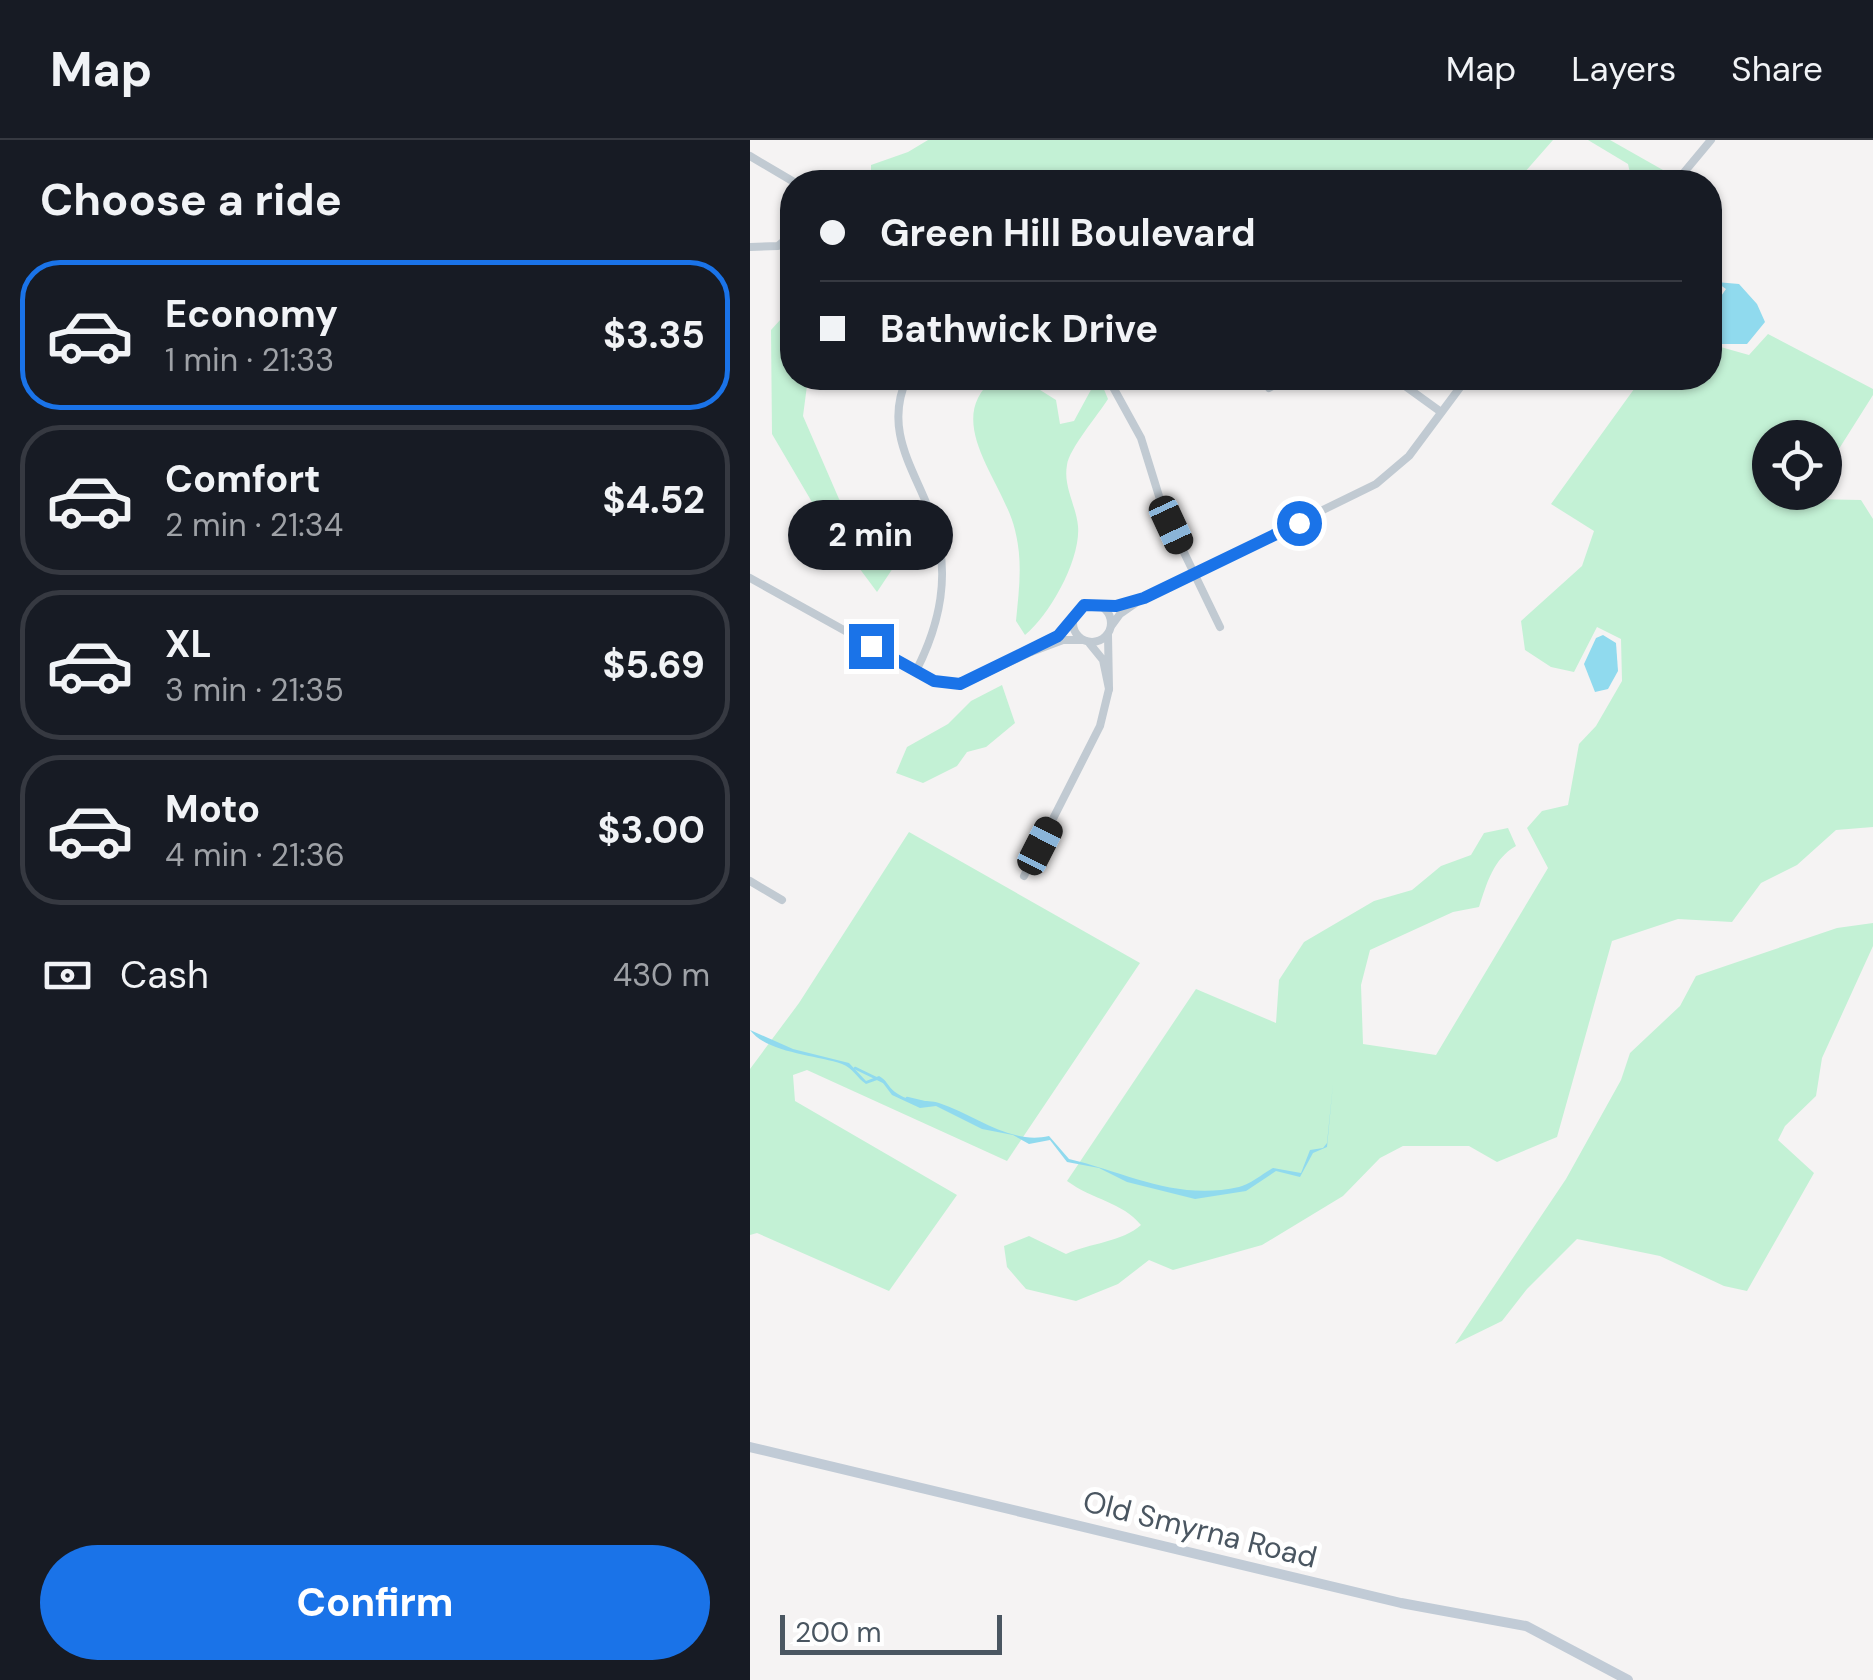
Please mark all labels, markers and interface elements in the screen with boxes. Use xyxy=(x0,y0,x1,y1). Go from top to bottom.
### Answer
text: Map xyxy=(50,38,152,101)
text: Map xyxy=(1446,46,1516,92)
text: Layers xyxy=(1571,46,1676,92)
text: Share xyxy=(1731,46,1823,92)
text: Choose a ride xyxy=(40,170,342,229)
text: Green Hill Boulevard xyxy=(880,208,1256,258)
text: Economy xyxy=(165,289,338,339)
icon: car xyxy=(45,290,135,380)
text: Bathwick Drive xyxy=(880,304,1158,354)
text: $3.35 xyxy=(603,310,705,360)
text: 1 min · 21:33 xyxy=(165,339,334,381)
map controls xyxy=(1752,420,1842,510)
button: locate xyxy=(1752,420,1842,510)
text: Comfort xyxy=(165,454,321,504)
icon: car xyxy=(45,455,135,545)
text: $4.52 xyxy=(602,475,705,525)
car xyxy=(1145,491,1197,559)
callout: 2 min xyxy=(788,501,954,571)
route start xyxy=(1277,501,1322,546)
text: 2 min · 21:34 xyxy=(165,504,343,546)
text: 2 min xyxy=(828,514,913,556)
text: XL xyxy=(165,619,212,669)
icon: car xyxy=(45,620,135,710)
route end xyxy=(849,624,894,669)
text: $5.69 xyxy=(603,640,705,690)
text: 3 min · 21:35 xyxy=(165,669,344,711)
text: Moto xyxy=(165,784,260,834)
icon: car xyxy=(45,785,135,875)
text: $3.00 xyxy=(598,805,705,855)
car xyxy=(1013,812,1067,880)
text: 4 min · 21:36 xyxy=(165,834,345,876)
icon: cash xyxy=(40,948,95,1003)
text: Cash xyxy=(120,950,209,1000)
text: 430 m xyxy=(613,954,710,996)
street label: Old Smyrna Road xyxy=(1079,1481,1321,1577)
button: Confirm xyxy=(40,1545,710,1660)
scale bar xyxy=(780,1610,1002,1654)
text: 200 m xyxy=(795,1614,882,1651)

